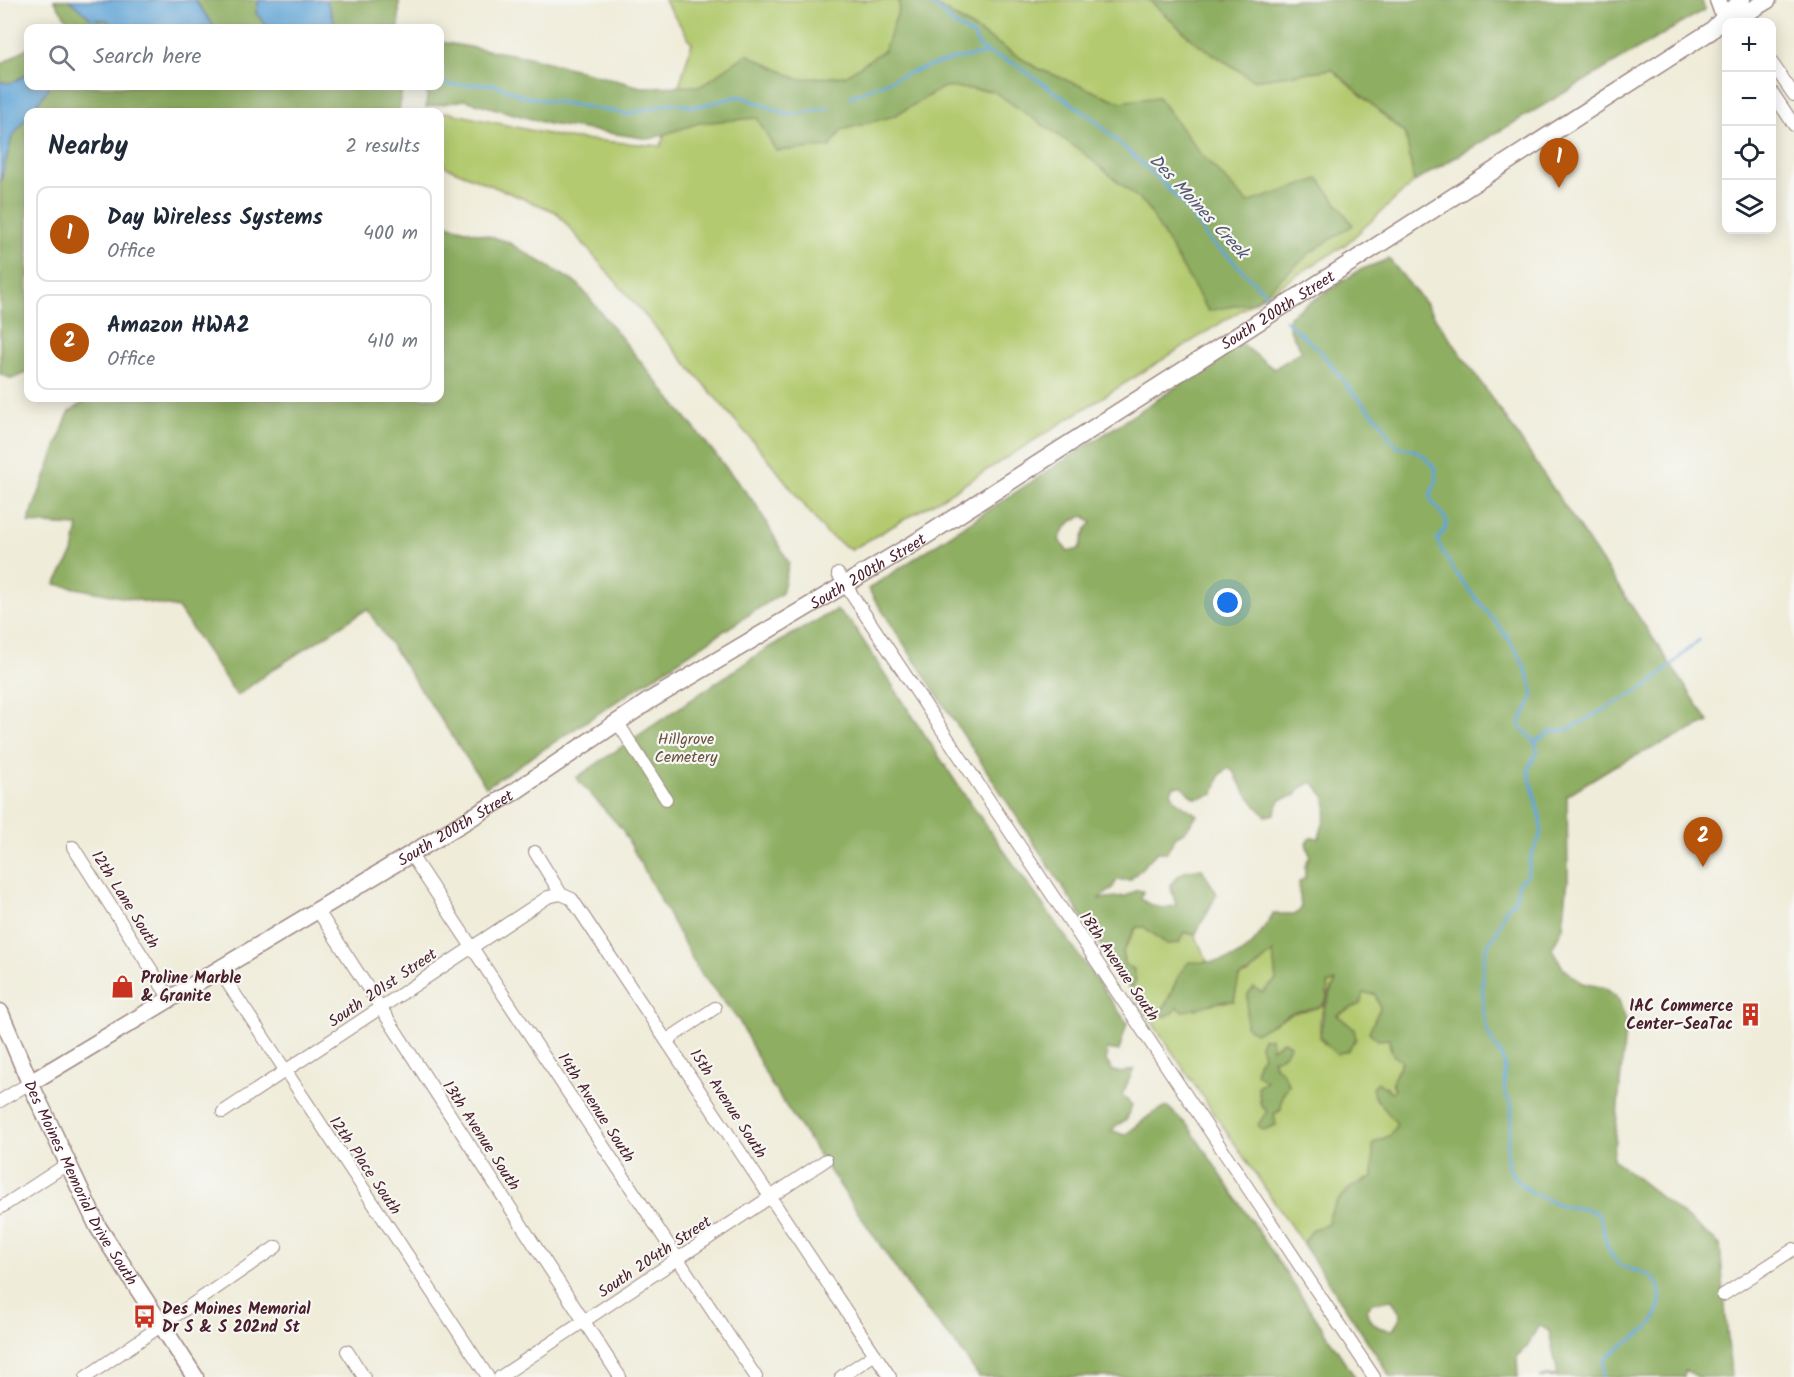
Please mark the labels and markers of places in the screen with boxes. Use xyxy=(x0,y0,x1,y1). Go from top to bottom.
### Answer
pin: 1 xyxy=(1540,138,1578,188)
pin: 2 xyxy=(1684,818,1722,867)
place label: Proline Marble & Granite xyxy=(141,966,241,1009)
shop icon: Proline Marble & Granite xyxy=(110,973,136,999)
place label: IAC Commerce Center–SeaTac xyxy=(1626,994,1733,1037)
building icon: IAC Commerce Center–SeaTac xyxy=(1738,1001,1764,1027)
place label: Des Moines Memorial Dr S & S 202nd St xyxy=(162,1297,311,1340)
bus stop icon: Des Moines Memorial Dr S & S 202nd St xyxy=(131,1304,157,1330)

